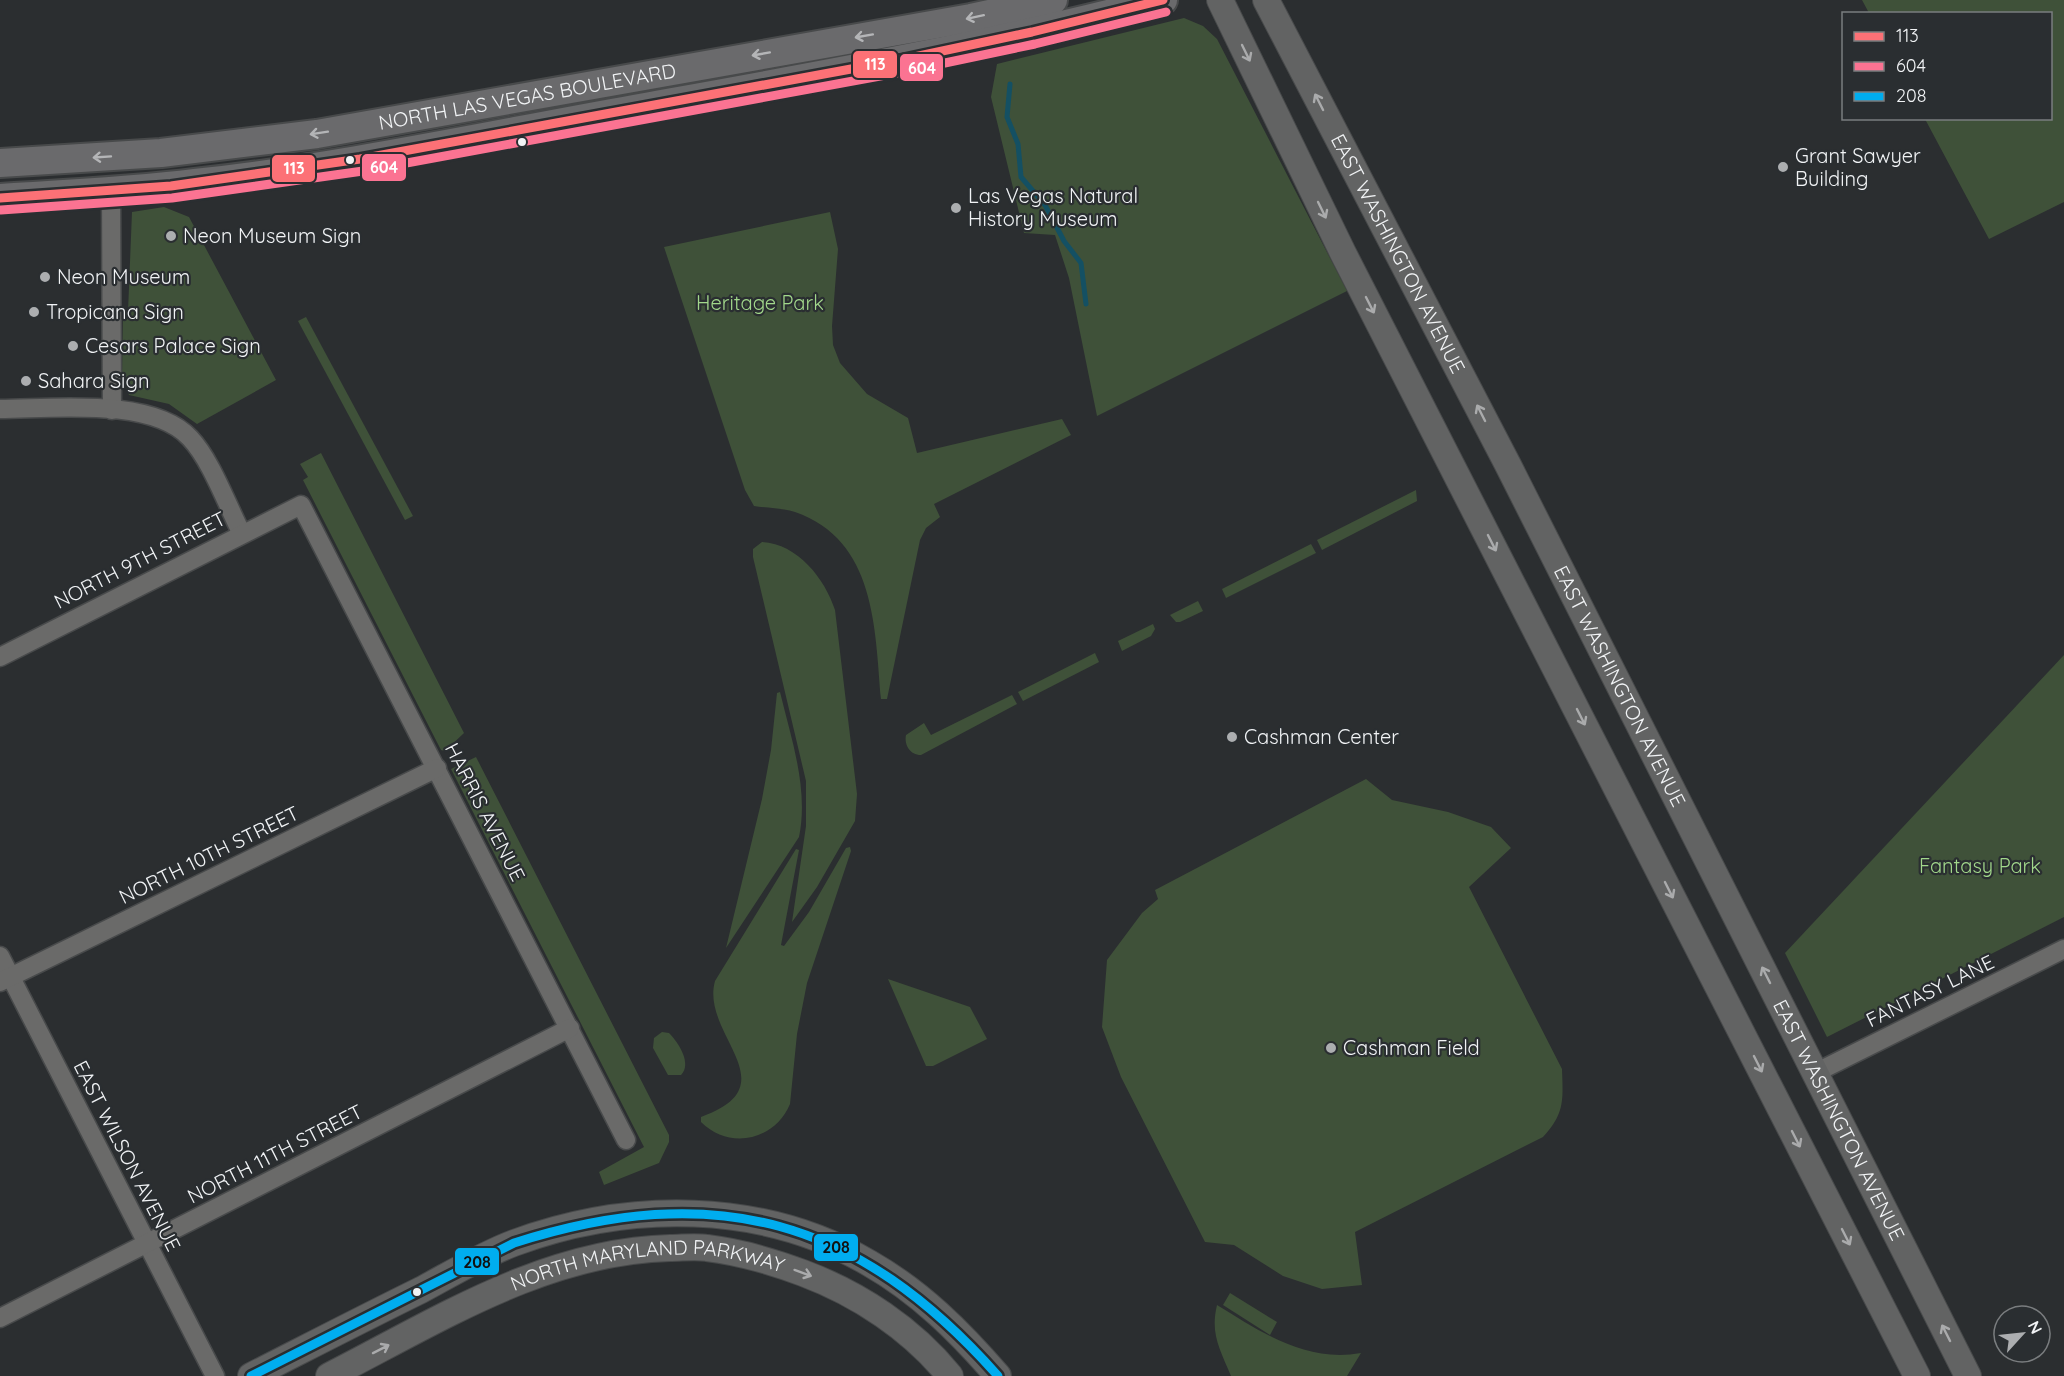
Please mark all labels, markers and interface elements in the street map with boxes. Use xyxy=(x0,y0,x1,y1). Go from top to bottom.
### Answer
one-way arrow xyxy=(966,12,985,23)
legend xyxy=(1842,12,2052,120)
text: 113 xyxy=(1896,24,1919,47)
one-way arrow xyxy=(855,31,875,42)
one-way arrow xyxy=(1240,43,1252,61)
one-way arrow xyxy=(752,49,772,60)
line badge: 113 xyxy=(852,50,898,79)
line badge: 604 xyxy=(899,53,944,82)
text: 113 xyxy=(864,54,886,74)
text: 604 xyxy=(1896,54,1926,77)
street label: NORTH LAS VEGAS BOULEVARD xyxy=(377,58,678,135)
text: 604 xyxy=(908,58,937,78)
text: 208 xyxy=(1896,84,1926,107)
one-way arrow xyxy=(1312,93,1324,111)
one-way arrow xyxy=(310,128,330,139)
street label: EAST WASHINGTON AVENUE xyxy=(1326,129,1471,378)
unlabelled marker xyxy=(516,136,528,148)
place label: Grant Sawyer Building xyxy=(1795,143,1921,191)
one-way arrow xyxy=(93,151,113,162)
line badge: 604 xyxy=(361,153,407,182)
line badge: 113 xyxy=(271,154,316,183)
unlabelled marker xyxy=(344,154,356,166)
text: 604 xyxy=(370,157,399,177)
text: 113 xyxy=(283,158,305,178)
marker: Grant Sawyer Building xyxy=(1776,160,1790,174)
place label: Las Vegas Natural History Museum xyxy=(968,183,1138,231)
marker: Las Vegas Natural History Museum xyxy=(949,201,963,215)
one-way arrow xyxy=(1316,201,1328,219)
place label: Neon Museum Sign xyxy=(183,223,361,248)
marker: Neon Museum Sign xyxy=(164,229,178,243)
place label: Neon Museum xyxy=(57,264,190,289)
marker: Neon Museum xyxy=(38,270,52,284)
park label: Heritage Park xyxy=(696,290,824,315)
one-way arrow xyxy=(1365,296,1376,314)
place label: Tropicana Sign xyxy=(46,299,184,324)
marker: Tropicana Sign xyxy=(27,305,41,319)
place label: Cesars Palace Sign xyxy=(85,333,261,358)
marker: Cesars Palace Sign xyxy=(66,339,80,353)
place label: Sahara Sign xyxy=(38,368,149,393)
marker: Sahara Sign xyxy=(19,374,33,388)
one-way arrow xyxy=(1475,405,1486,423)
street label: NORTH 9TH STREET xyxy=(50,505,230,614)
one-way arrow xyxy=(1486,534,1498,551)
street label: EAST WASHINGTON AVENUE xyxy=(1549,561,1691,811)
one-way arrow xyxy=(1575,707,1587,725)
place label: Cashman Center xyxy=(1244,724,1399,749)
marker: Cashman Center xyxy=(1225,730,1239,744)
street label: HARRIS AVENUE xyxy=(440,738,531,885)
street label: NORTH 10TH STREET xyxy=(115,800,303,909)
park label: Fantasy Park xyxy=(1919,853,2041,878)
one-way arrow xyxy=(1664,881,1676,899)
street label: FANTASY LANE xyxy=(1862,949,1998,1032)
one-way arrow xyxy=(1760,966,1771,984)
street label: EAST WASHINGTON AVENUE xyxy=(1768,995,1910,1244)
place label: Cashman Field xyxy=(1343,1035,1480,1060)
marker: Cashman Field xyxy=(1324,1041,1338,1055)
one-way arrow xyxy=(1752,1055,1764,1072)
street label: EAST WILSON AVENUE xyxy=(69,1056,186,1255)
street label: NORTH 11TH STREET xyxy=(183,1099,367,1209)
one-way arrow xyxy=(1791,1129,1802,1147)
one-way arrow xyxy=(1841,1227,1852,1245)
line badge: 208 xyxy=(813,1233,859,1262)
street label: NORTH MARYLAND PARKWAY xyxy=(507,1234,788,1296)
text: 208 xyxy=(822,1237,850,1257)
line badge: 208 xyxy=(454,1247,500,1276)
text: 208 xyxy=(463,1252,491,1272)
one-way arrow xyxy=(794,1268,812,1279)
unlabelled marker xyxy=(411,1286,423,1298)
north arrow xyxy=(1992,1304,2052,1364)
text: N xyxy=(2024,1317,2047,1337)
one-way arrow xyxy=(1940,1325,1952,1343)
one-way arrow xyxy=(372,1343,390,1355)

